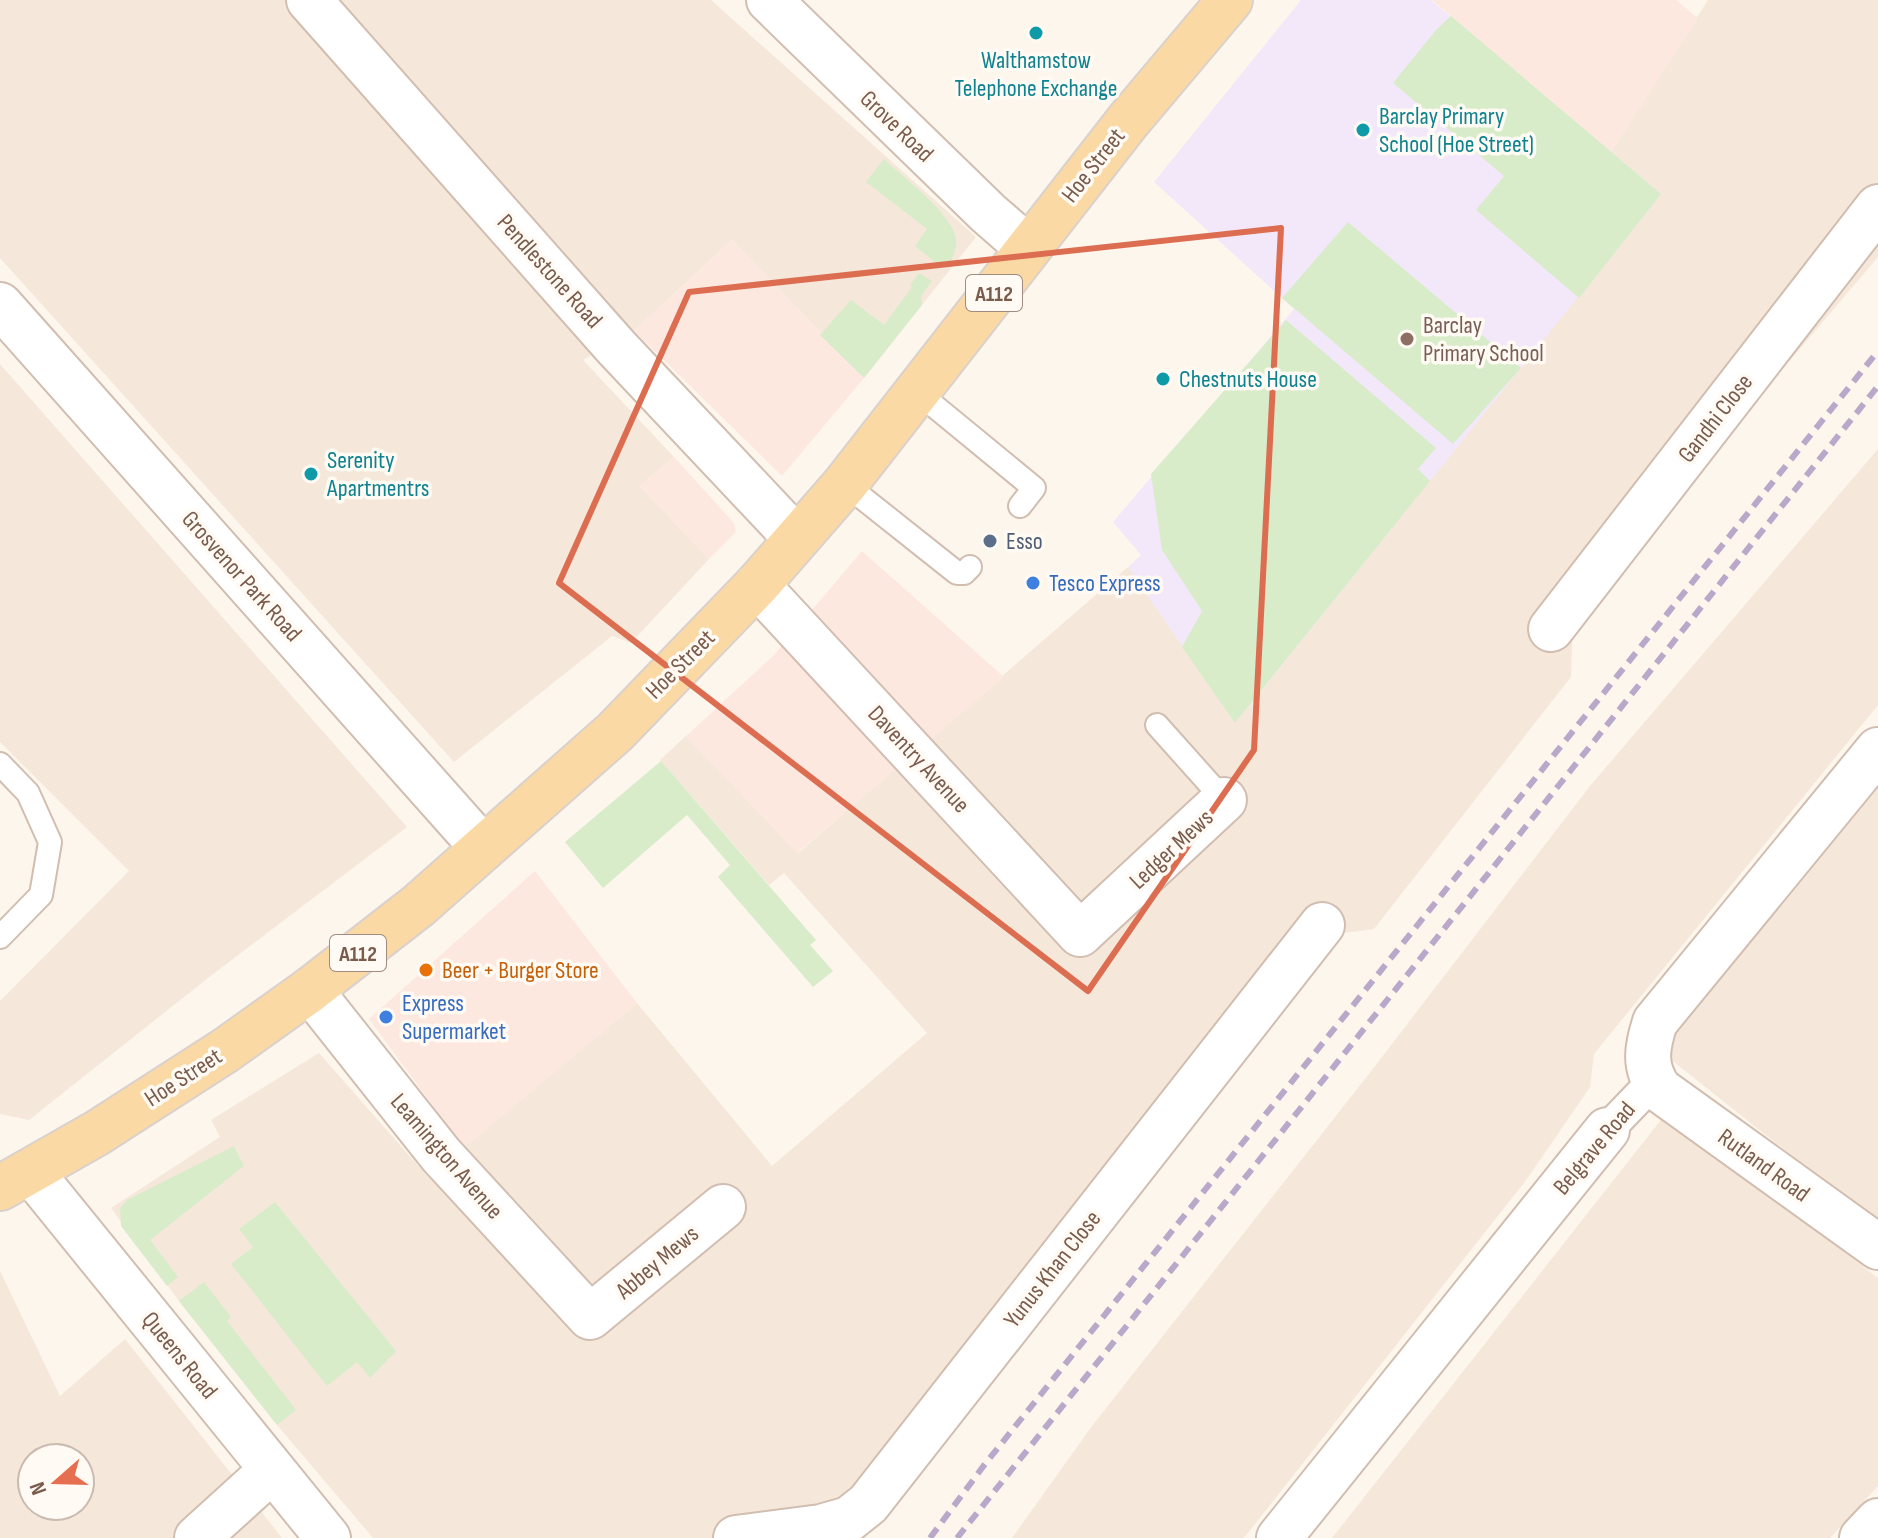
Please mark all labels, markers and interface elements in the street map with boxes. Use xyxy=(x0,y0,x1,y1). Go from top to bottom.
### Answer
marker: Walthamstow Telephone Exchange xyxy=(1027,24,1045,42)
place label: Walthamstow Telephone Exchange xyxy=(955,46,1117,103)
street label: Grove Road xyxy=(854,84,939,168)
place label: Barclay Primary School (Hoe Street) xyxy=(1379,102,1534,159)
marker: Barclay Primary School (Hoe Street) xyxy=(1354,121,1372,139)
street label: Hoe Street xyxy=(1055,122,1131,208)
street label: Pendlestone Road xyxy=(491,208,608,334)
road number: A112 xyxy=(966,275,1022,311)
place label: Barclay Primary School xyxy=(1423,311,1544,368)
marker: Barclay Primary School xyxy=(1398,330,1416,348)
place label: Chestnuts House xyxy=(1179,365,1317,394)
street label: Gandhi Close xyxy=(1672,368,1759,468)
marker: Chestnuts House xyxy=(1154,370,1172,388)
place label: Serenity Apartmentrs xyxy=(326,446,429,503)
marker: Serenity Apartmentrs xyxy=(302,465,320,483)
street label: Grosvenor Park Road xyxy=(175,505,308,648)
place label: Esso xyxy=(1006,527,1043,556)
marker: Esso xyxy=(981,532,999,550)
place label: Tesco Express xyxy=(1049,569,1161,598)
marker: Tesco Express xyxy=(1024,574,1042,592)
street label: Hoe Street xyxy=(640,624,721,705)
street label: Daventry Avenue xyxy=(862,700,976,819)
street label: Ledger Mews xyxy=(1123,803,1219,895)
road number: A112 xyxy=(330,935,386,971)
place label: Beer + Burger Store xyxy=(442,956,599,985)
marker: Beer + Burger Store xyxy=(417,961,435,979)
place label: Express Supermarket xyxy=(402,989,506,1046)
marker: Express Supermarket xyxy=(377,1008,395,1026)
street label: Hoe Street xyxy=(139,1042,227,1113)
street label: Leamington Avenue xyxy=(384,1088,509,1225)
street label: Belgrave Road xyxy=(1547,1096,1642,1201)
street label: Rutland Road xyxy=(1712,1122,1815,1208)
street label: Yunus Khan Close xyxy=(998,1205,1107,1334)
street label: Abbey Mews xyxy=(609,1219,705,1306)
street label: Queens Road xyxy=(136,1306,224,1405)
north arrow xyxy=(16,1442,96,1522)
text: N xyxy=(24,1478,53,1498)

